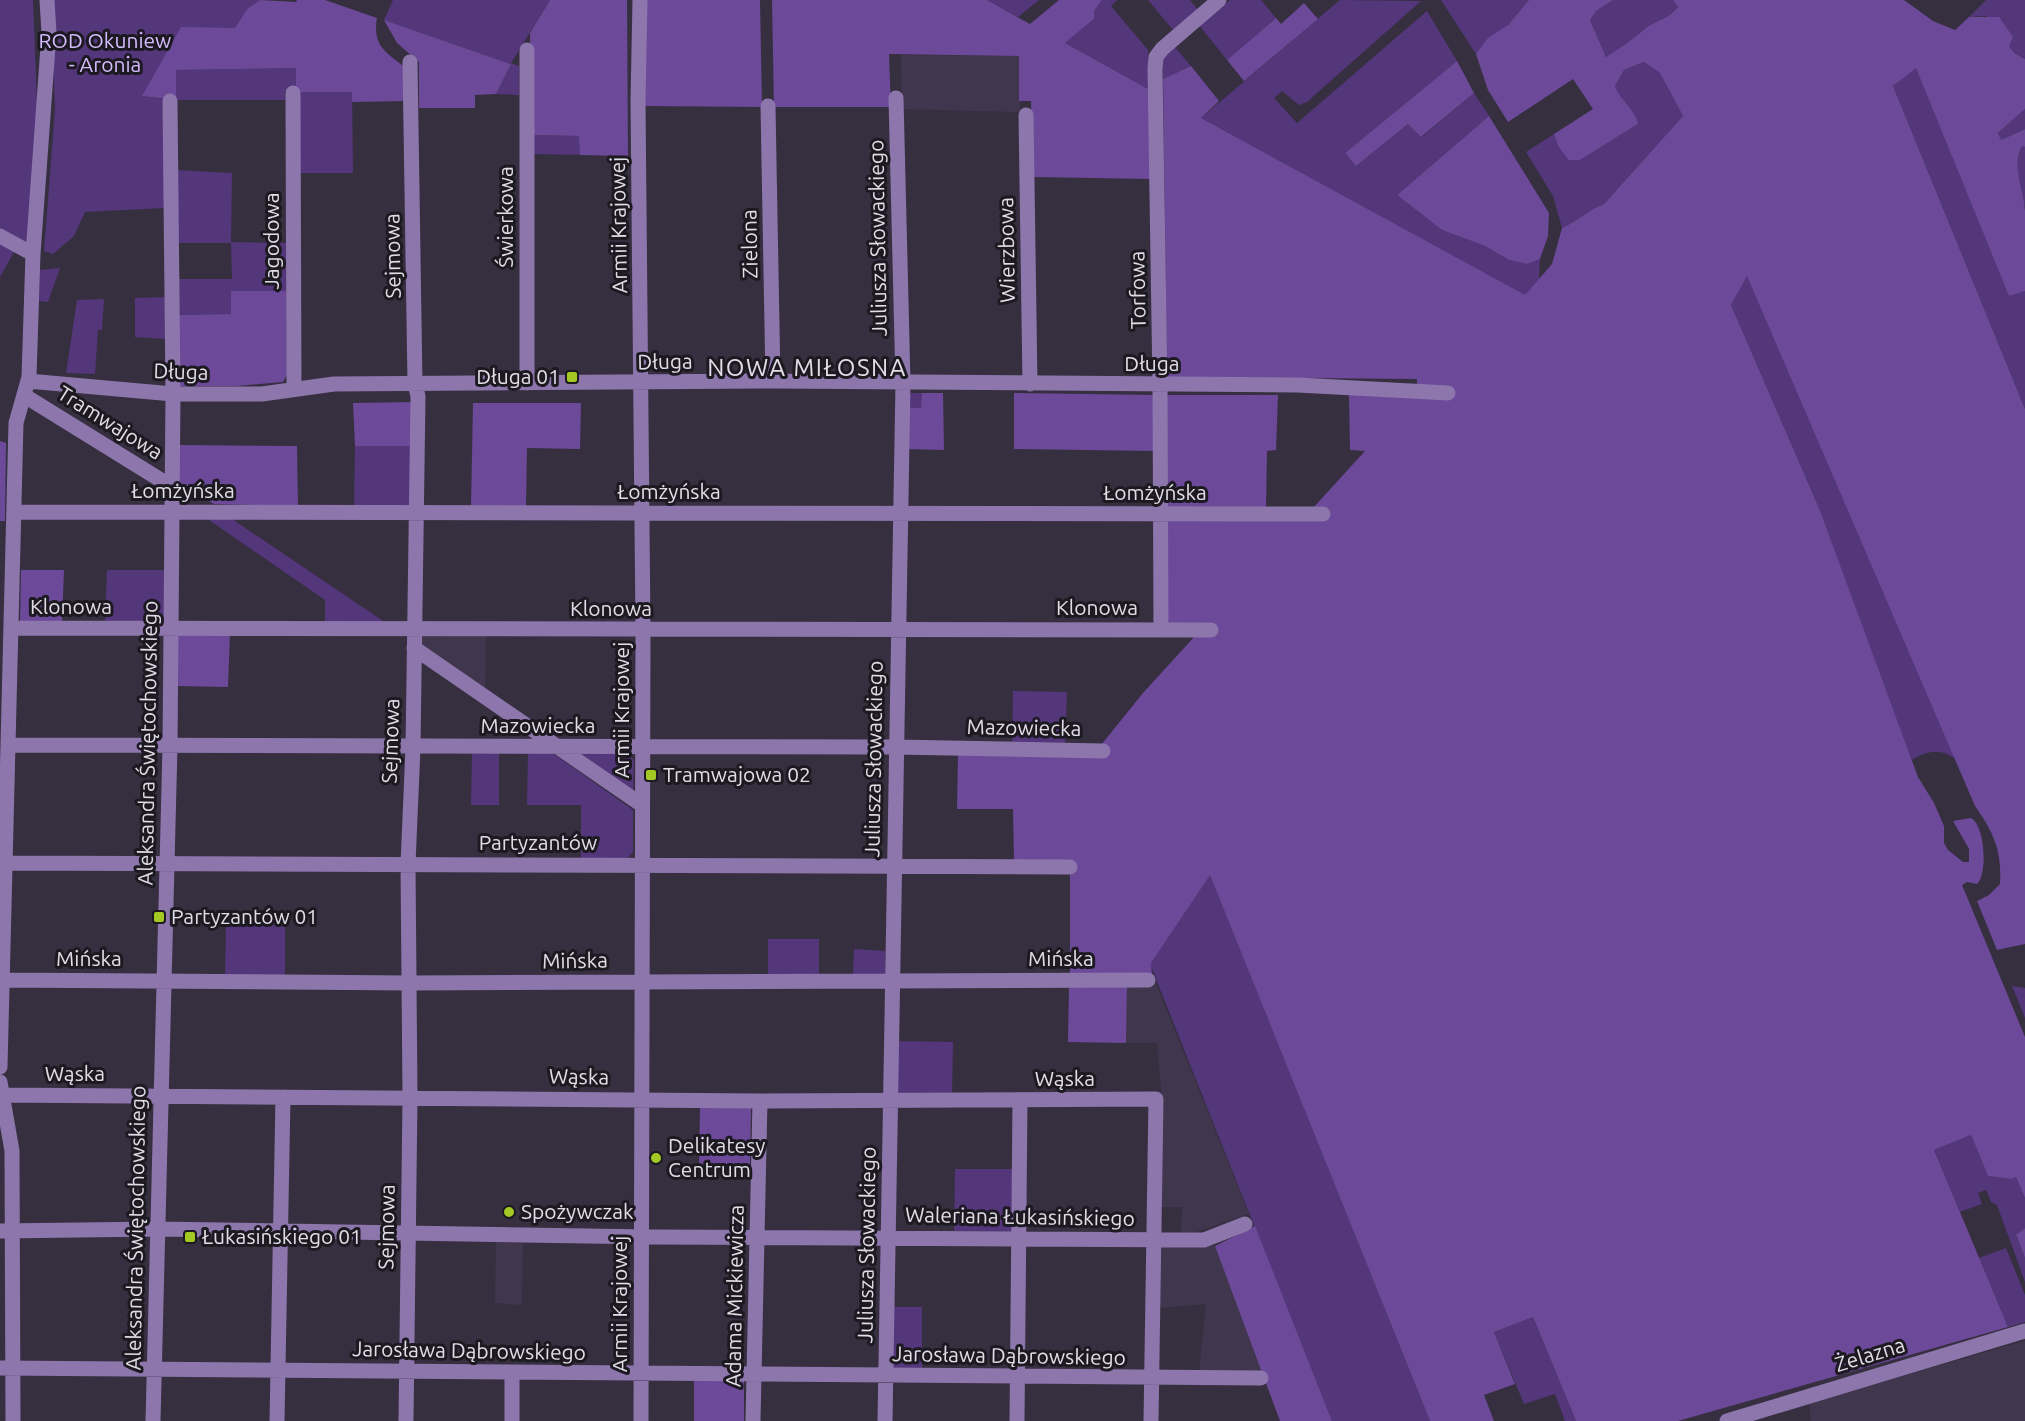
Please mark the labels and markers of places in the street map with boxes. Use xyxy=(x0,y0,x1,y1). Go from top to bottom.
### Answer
place label: Długa 01 xyxy=(476,364,560,388)
marker: Długa 01 xyxy=(565,370,579,384)
place label: Tramwajowa 02 xyxy=(663,762,811,786)
marker: Tramwajowa 02 xyxy=(644,768,658,782)
place label: Partyzantów 01 xyxy=(171,904,318,928)
marker: Partyzantów 01 xyxy=(152,910,166,924)
place label: Delikatesy Centrum xyxy=(668,1133,765,1181)
marker: Delikatesy Centrum xyxy=(649,1151,663,1165)
place label: Spożywczak xyxy=(521,1199,634,1223)
marker: Spożywczak xyxy=(502,1205,516,1219)
place label: Łukasińskiego 01 xyxy=(202,1224,362,1248)
marker: Łukasińskiego 01 xyxy=(183,1230,197,1244)

